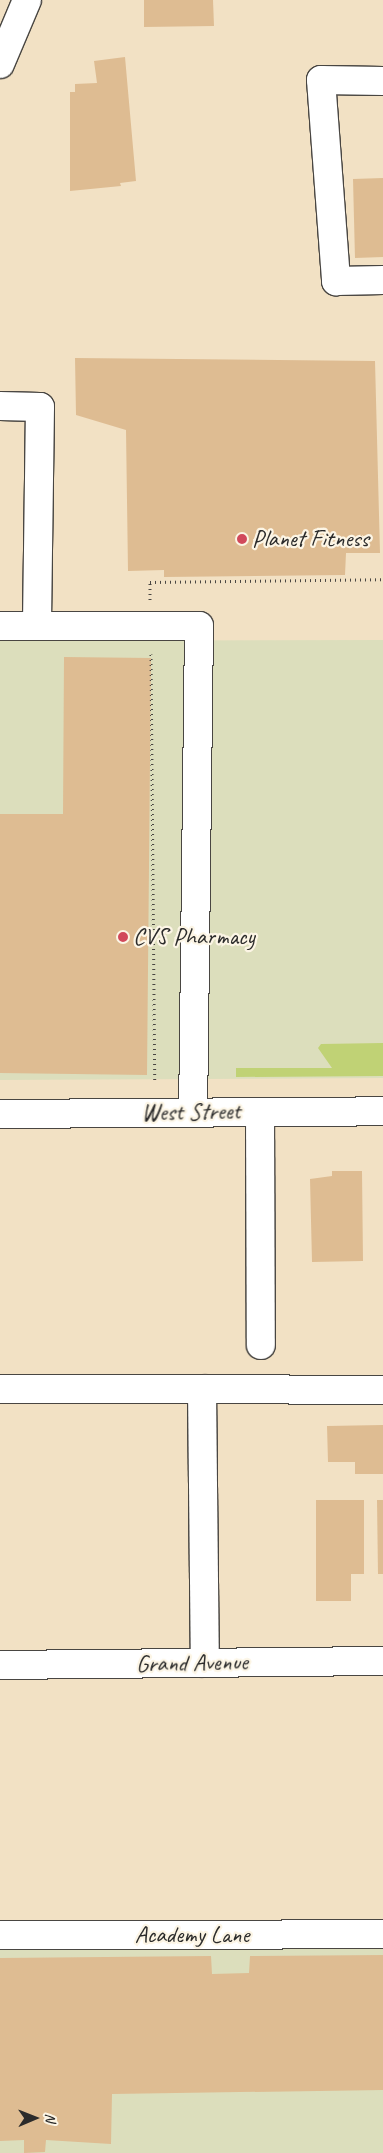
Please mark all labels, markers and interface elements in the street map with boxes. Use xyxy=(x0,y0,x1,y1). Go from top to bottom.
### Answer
place label: Planet Fitness xyxy=(252,525,369,553)
marker: Planet Fitness xyxy=(236,533,248,545)
place label: CVS Pharmacy xyxy=(133,923,255,951)
marker: CVS Pharmacy xyxy=(117,931,129,943)
street label: West Street xyxy=(141,1097,241,1127)
street label: Grand Avenue xyxy=(136,1648,248,1678)
street label: Academy Lane xyxy=(134,1921,250,1949)
north arrow xyxy=(10,2093,60,2143)
text: N xyxy=(42,2113,59,2122)

